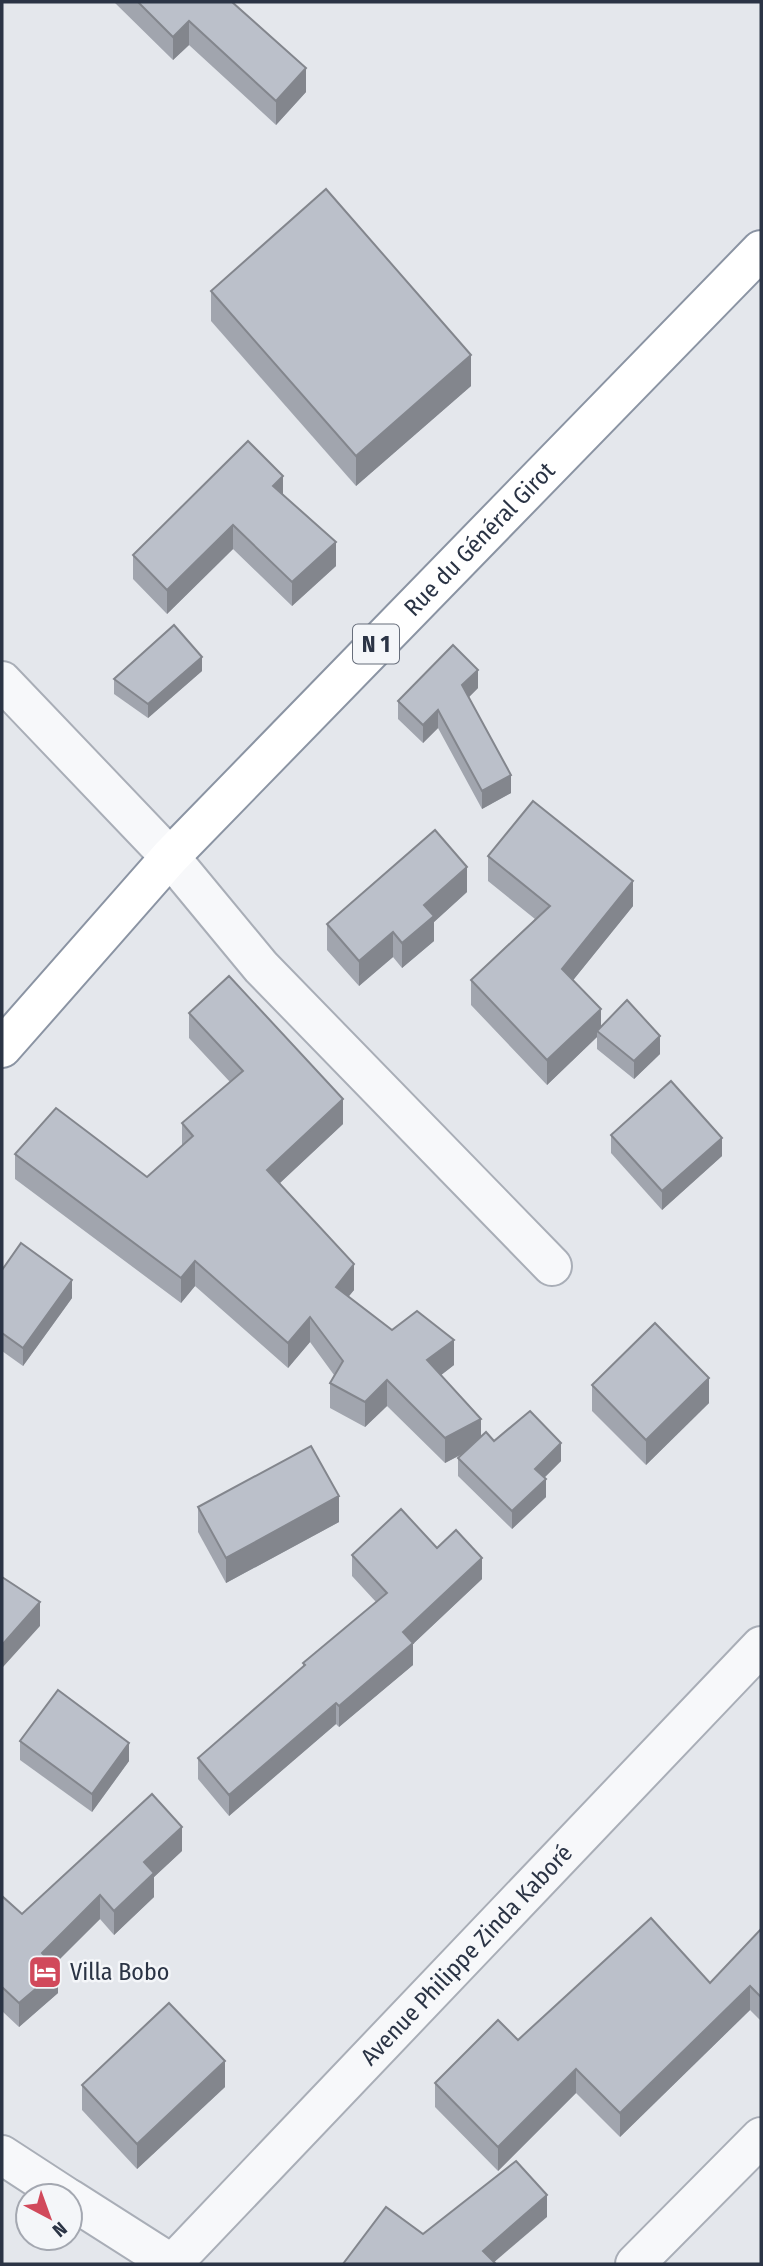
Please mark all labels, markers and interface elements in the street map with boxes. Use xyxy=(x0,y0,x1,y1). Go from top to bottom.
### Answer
street label: Rue du Général Girot xyxy=(398,456,561,622)
road number: N 1 xyxy=(353,624,399,664)
street label: Avenue Philippe Zinda Kaboré xyxy=(355,1839,578,2071)
hotel icon: Villa Bobo xyxy=(26,1953,64,1991)
place label: Villa Bobo xyxy=(70,1958,169,1986)
north arrow xyxy=(14,2182,84,2252)
text: N xyxy=(48,2217,72,2242)

